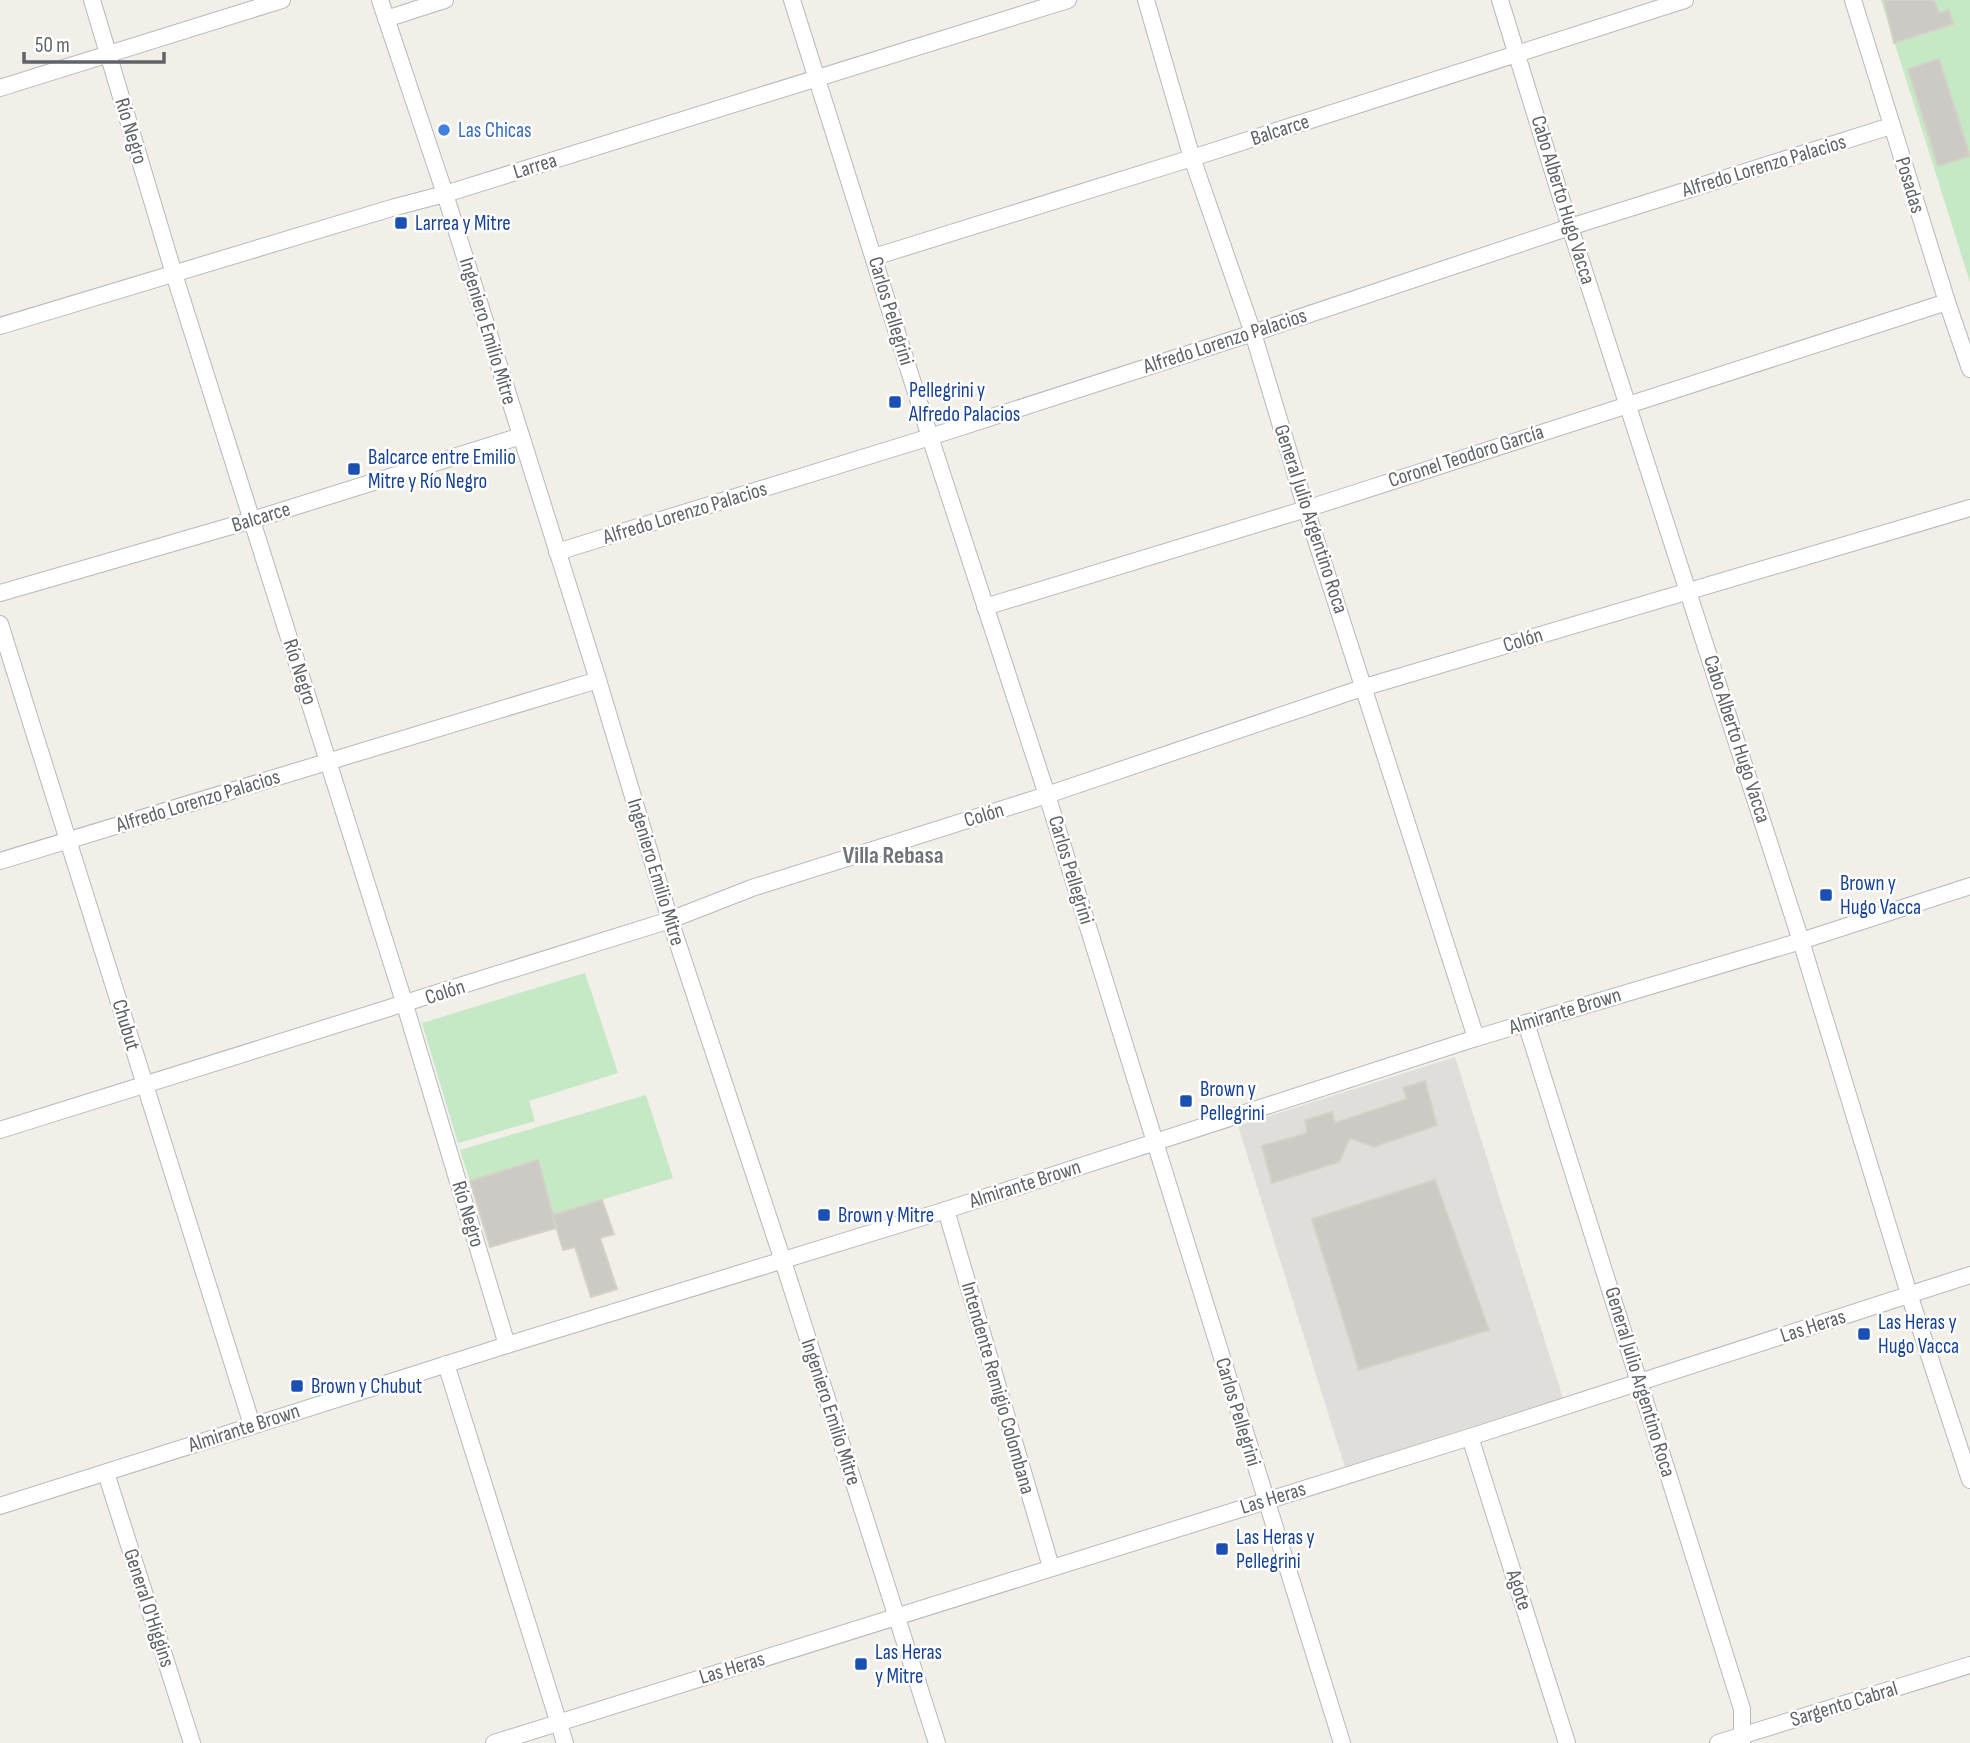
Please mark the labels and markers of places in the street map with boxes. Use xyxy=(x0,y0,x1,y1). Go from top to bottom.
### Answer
place label: Las Chicas xyxy=(458,118,532,143)
marker: Las Chicas xyxy=(436,122,452,138)
place label: Larrea y Mitre xyxy=(415,211,511,236)
marker: Larrea y Mitre xyxy=(393,215,409,231)
place label: Pellegrini y Alfredo Palacios xyxy=(908,378,1020,427)
marker: Pellegrini y Alfredo Palacios xyxy=(887,394,903,410)
place label: Balcarce entre Emilio Mitre y Río Negro xyxy=(368,445,516,494)
marker: Balcarce entre Emilio Mitre y Río Negro xyxy=(346,461,362,477)
place label: Brown y Hugo Vacca xyxy=(1840,871,1921,920)
marker: Brown y Hugo Vacca xyxy=(1818,887,1834,903)
place label: Brown y Pellegrini xyxy=(1200,1077,1265,1126)
marker: Brown y Pellegrini xyxy=(1178,1093,1194,1109)
place label: Brown y Mitre xyxy=(838,1203,934,1228)
marker: Brown y Mitre xyxy=(816,1207,832,1223)
place label: Las Heras y Hugo Vacca xyxy=(1878,1310,1959,1359)
marker: Las Heras y Hugo Vacca xyxy=(1856,1326,1872,1342)
place label: Brown y Chubut xyxy=(311,1374,422,1399)
marker: Brown y Chubut xyxy=(289,1378,305,1394)
place label: Las Heras y Pellegrini xyxy=(1236,1525,1315,1574)
marker: Las Heras y Pellegrini xyxy=(1214,1541,1230,1557)
place label: Las Heras y Mitre xyxy=(875,1640,942,1689)
marker: Las Heras y Mitre xyxy=(853,1656,869,1672)

